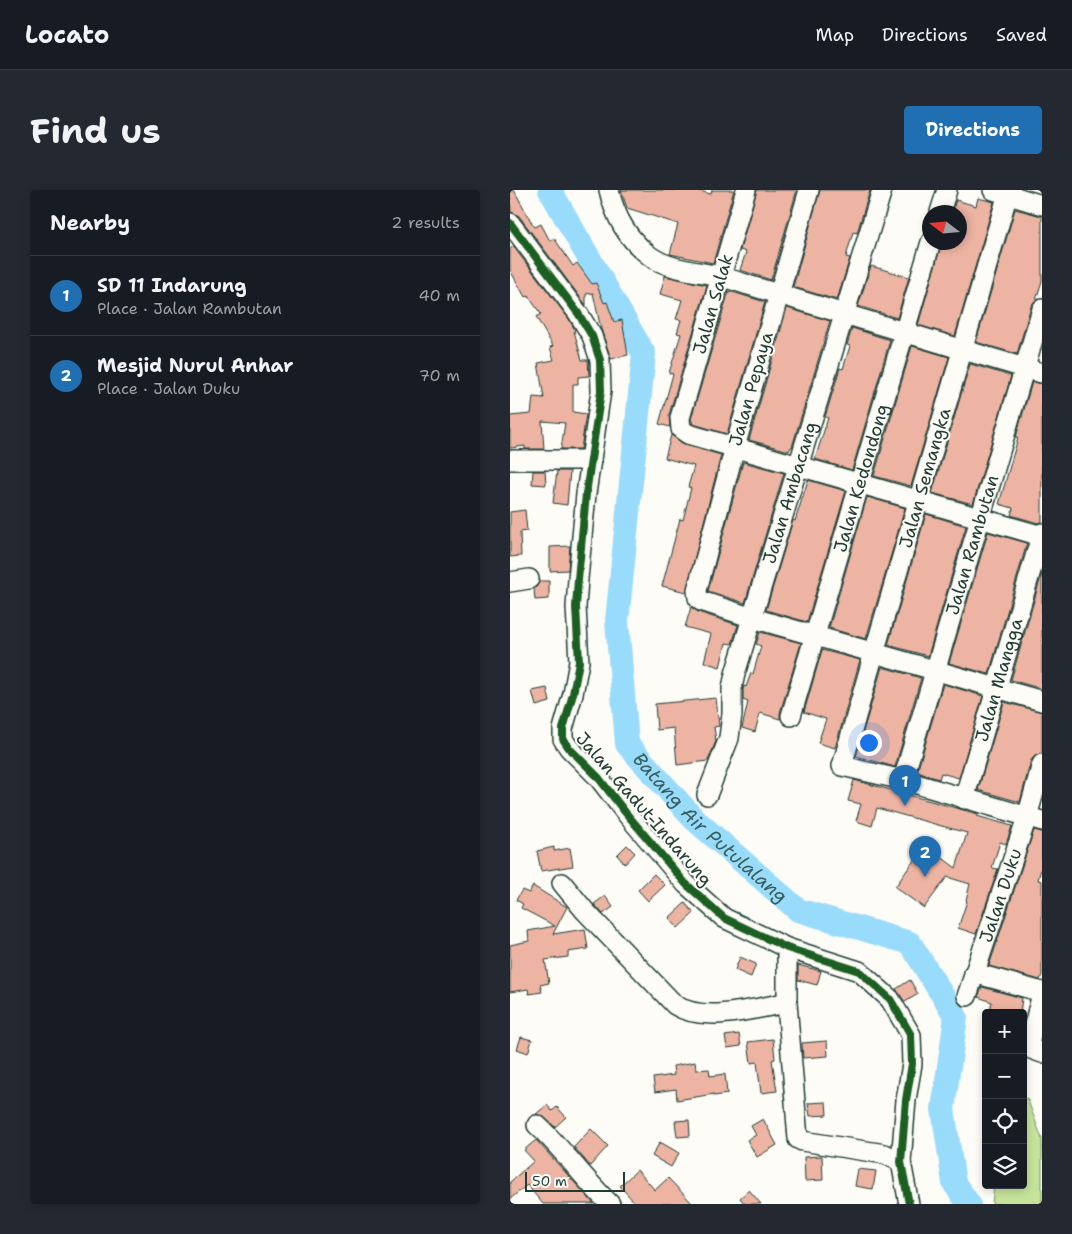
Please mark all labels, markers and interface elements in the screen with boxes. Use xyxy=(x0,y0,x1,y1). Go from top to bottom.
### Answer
text: Locato xyxy=(25,19,109,51)
text: Map xyxy=(816,23,854,47)
text: Directions xyxy=(882,23,968,47)
text: Saved xyxy=(996,23,1047,47)
button: Directions xyxy=(904,106,1042,154)
text: Find us xyxy=(30,107,161,154)
north arrow xyxy=(922,205,967,250)
text: Nearby xyxy=(50,209,130,237)
text: 2 results xyxy=(391,212,460,233)
street label: Jalan Salak xyxy=(687,251,739,357)
text: SD 11 Indarung xyxy=(97,273,247,298)
text: 1 xyxy=(62,285,70,306)
text: 40 m xyxy=(418,285,460,306)
text: Place · Jalan Rambutan xyxy=(97,298,282,319)
street label: Jalan Pepaya xyxy=(723,329,779,449)
text: Mesjid Nurul Anhar xyxy=(97,353,294,378)
text: 2 xyxy=(60,365,72,386)
text: 70 m xyxy=(419,365,460,386)
text: Place · Jalan Duku xyxy=(97,378,240,399)
street label: Jalan Kedondong xyxy=(828,401,895,555)
street label: Jalan Semangka xyxy=(894,405,956,551)
street label: Jalan Ambacang xyxy=(757,419,823,567)
street label: Jalan Rambutan xyxy=(940,472,1004,618)
street label: Jalan Mangga xyxy=(969,615,1028,745)
street label: Jalan Gadut-Indarung xyxy=(570,727,718,891)
your location xyxy=(856,730,882,756)
water label: Batang Air Putulalang xyxy=(628,747,793,908)
pin: 1 xyxy=(889,765,921,806)
pin: 2 xyxy=(909,836,941,877)
street label: Jalan Duku xyxy=(974,845,1028,946)
map controls xyxy=(982,1009,1027,1189)
button: + xyxy=(982,1009,1027,1054)
button: − xyxy=(982,1054,1027,1099)
button: locate xyxy=(982,1099,1027,1144)
button: layers xyxy=(982,1144,1027,1189)
scale bar xyxy=(525,1169,625,1192)
text: 50 m xyxy=(532,1172,567,1190)

